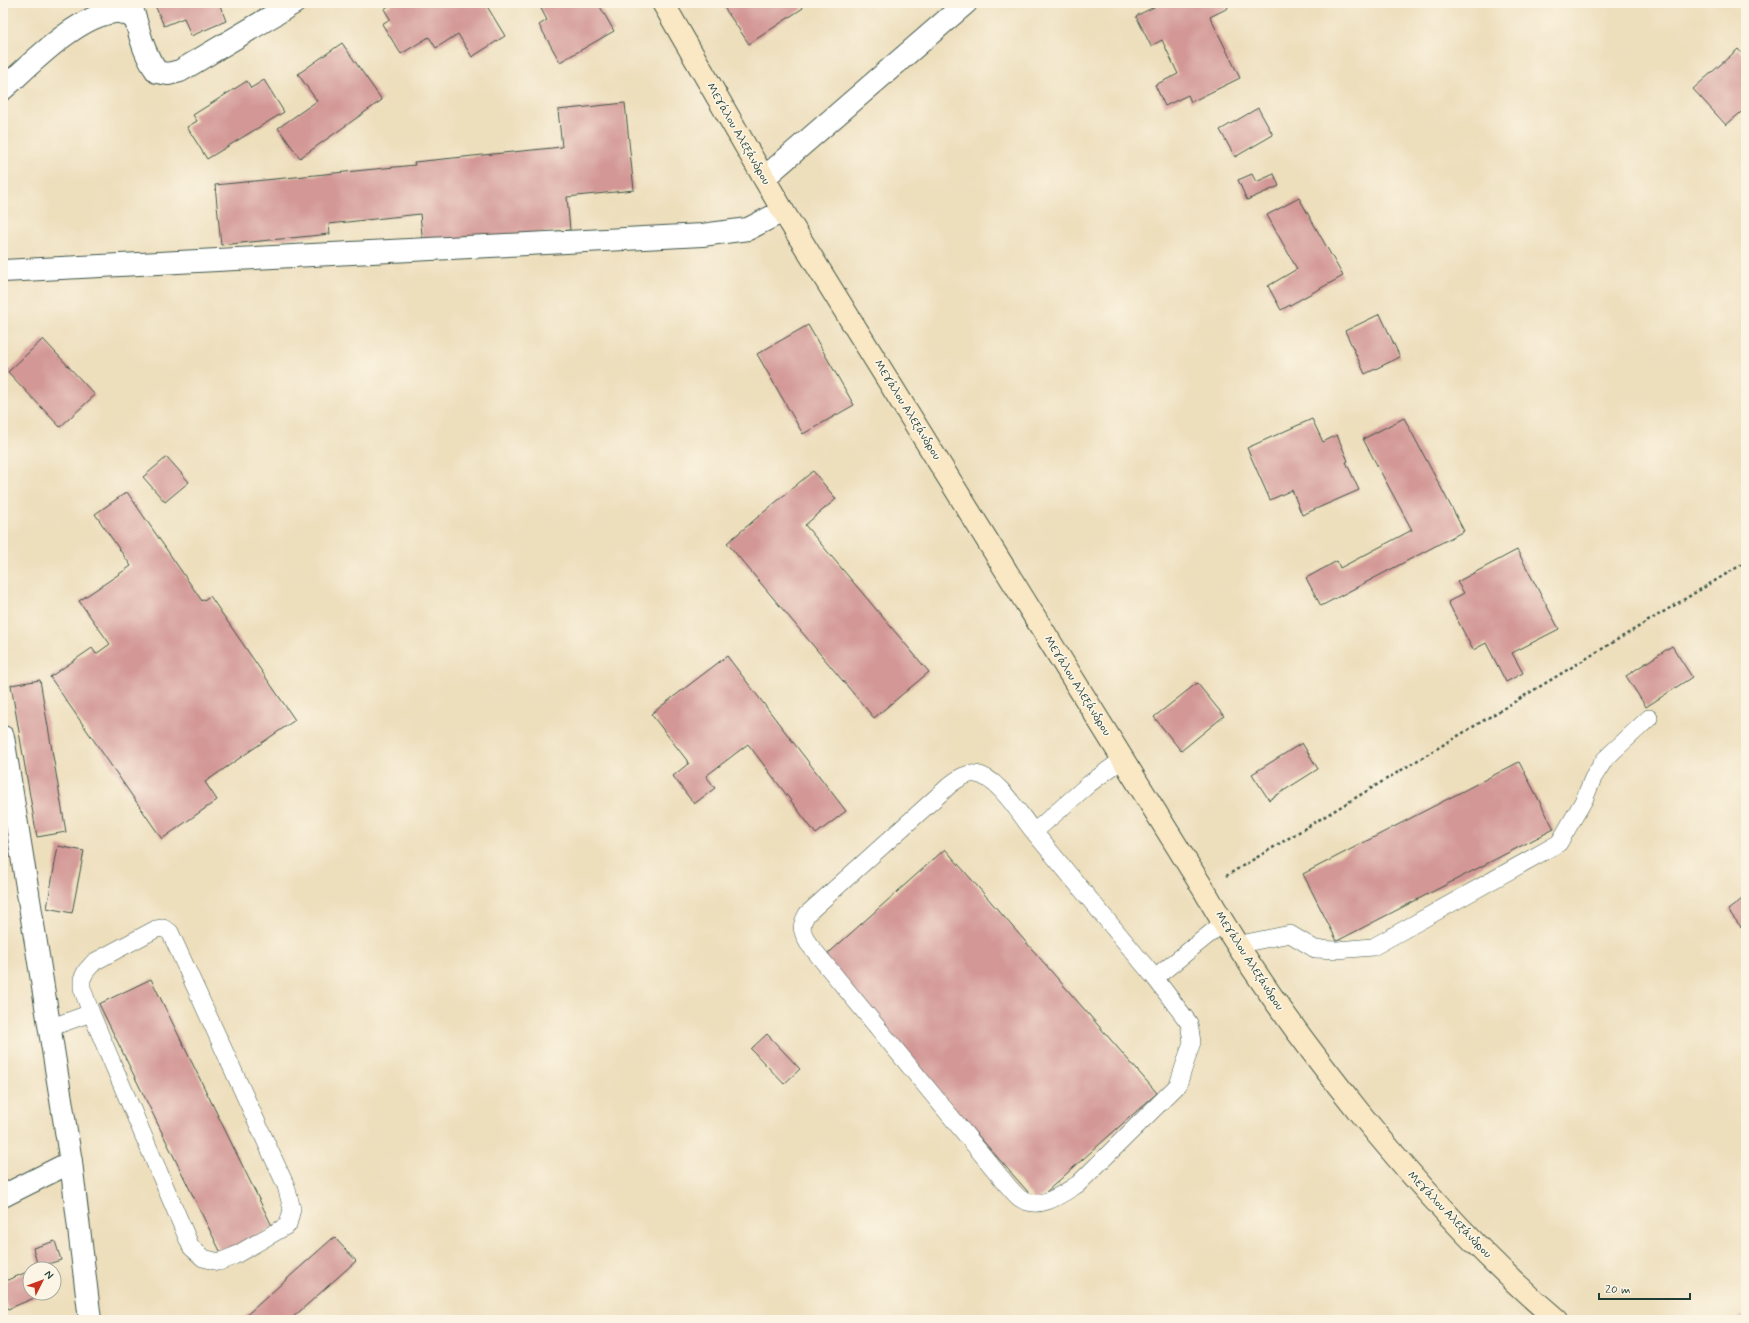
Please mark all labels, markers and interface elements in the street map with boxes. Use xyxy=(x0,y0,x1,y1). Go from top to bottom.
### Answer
street label: Μεγάλου Αλεξάνδρου xyxy=(702,80,774,188)
street label: Μεγάλου Αλεξάνδρου xyxy=(870,357,945,464)
street label: Μεγάλου Αλεξάνδρου xyxy=(1040,633,1115,740)
street label: Μεγάλου Αλεξάνδρου xyxy=(1211,908,1287,1014)
street label: Μεγάλου Αλεξάνδρου xyxy=(1403,1168,1495,1262)
north arrow xyxy=(22,1261,62,1301)
text: N xyxy=(41,1268,56,1282)
scale bar xyxy=(1599,1275,1690,1301)
text: 20 m xyxy=(1605,1282,1631,1298)

